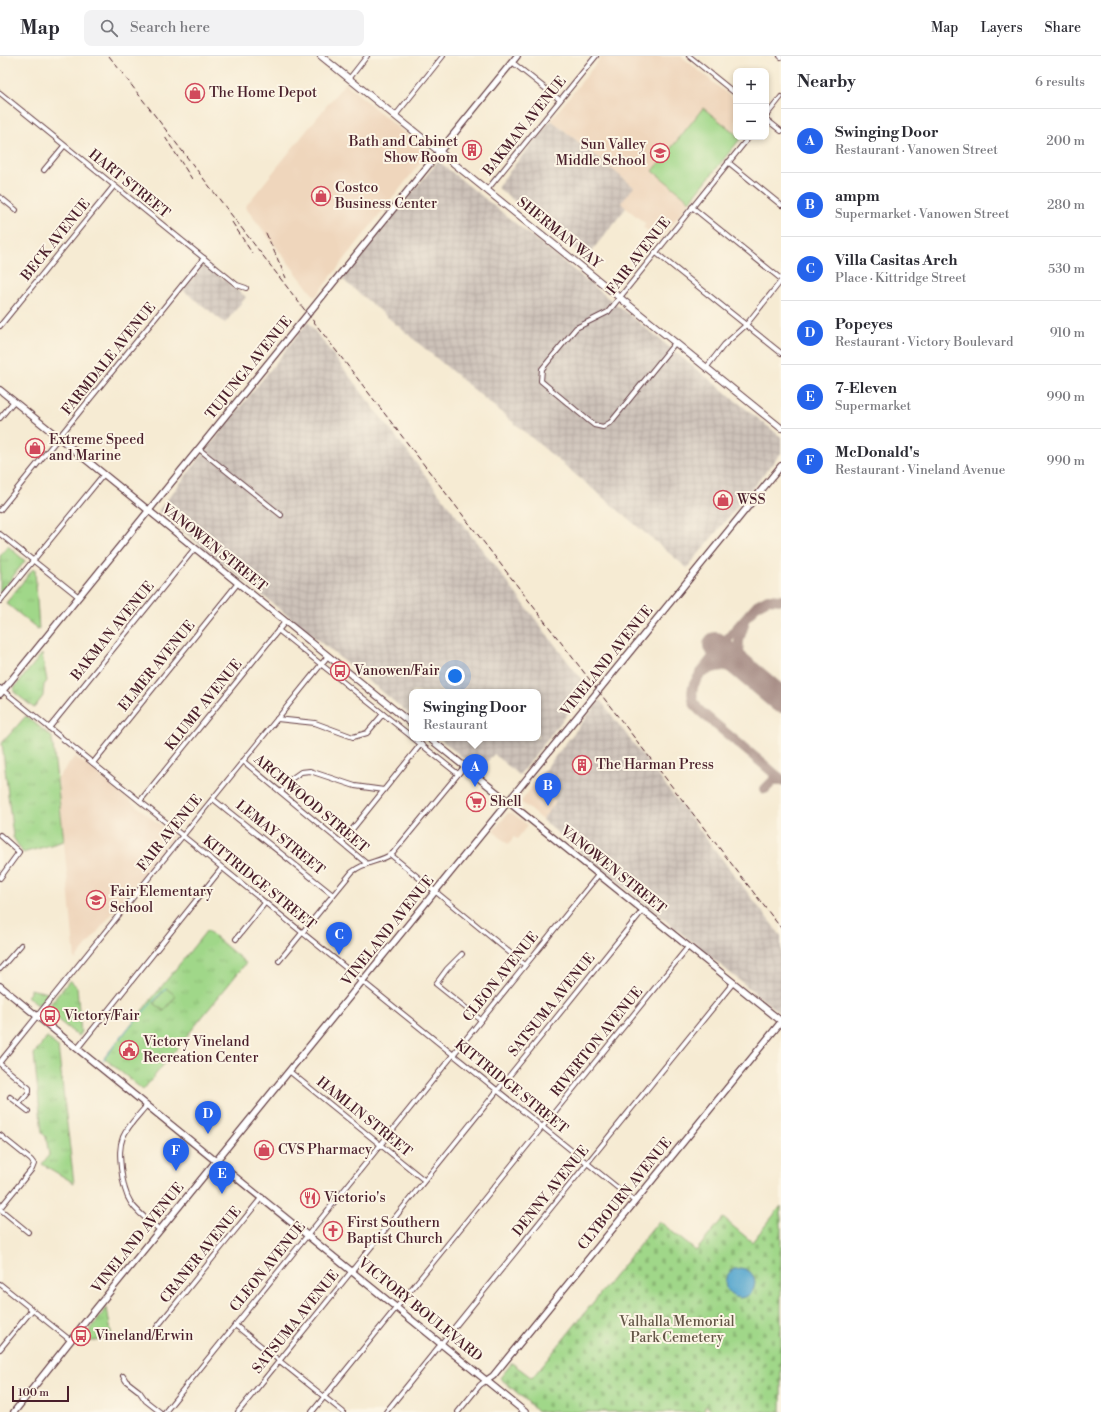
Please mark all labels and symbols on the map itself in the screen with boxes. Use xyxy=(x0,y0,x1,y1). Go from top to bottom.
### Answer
street label: BAKMAN AVENUE xyxy=(479,73,571,180)
shop icon: The Home Depot xyxy=(184,82,206,104)
place label: The Home Depot xyxy=(209,84,317,102)
place label: Bath and Cabinet Show Room xyxy=(348,133,458,167)
place label: Sun Valley Middle School xyxy=(556,136,646,170)
building icon: Bath and Cabinet Show Room xyxy=(461,139,483,161)
school or university icon: Sun Valley Middle School xyxy=(649,142,671,164)
street label: HART STREET xyxy=(85,146,174,222)
place label: Costco Business Center xyxy=(334,179,437,213)
shop icon: Costco Business Center xyxy=(310,185,332,207)
street label: SHERMAN WAY xyxy=(513,193,606,273)
street label: BECK AVENUE xyxy=(17,195,95,285)
street label: FAIR AVENUE xyxy=(603,214,675,298)
street label: FARMDALE AVENUE xyxy=(58,299,160,419)
street label: TUJUNGA AVENUE xyxy=(202,313,296,423)
place label: Extreme Speed and Marine xyxy=(49,431,144,465)
shop icon: Extreme Speed and Marine xyxy=(24,437,46,459)
shop icon: WSS xyxy=(712,489,734,511)
place label: WSS xyxy=(736,491,765,509)
street label: VANOWEN STREET xyxy=(157,499,271,596)
street label: BAKMAN AVENUE xyxy=(67,578,159,685)
street label: VINELAND AVENUE xyxy=(556,602,657,721)
street label: ELMER AVENUE xyxy=(115,617,199,715)
street label: KLUMP AVENUE xyxy=(162,656,246,754)
bus stop icon: Vanowen/Fair xyxy=(329,660,351,682)
place label: Vanowen/Fair xyxy=(353,662,440,680)
your location xyxy=(445,666,465,686)
street label: ARCHWOOD STREET xyxy=(249,750,372,857)
pin: A xyxy=(462,754,488,787)
building icon: The Harman Press xyxy=(571,754,593,776)
place label: The Harman Press xyxy=(596,756,714,774)
pin: B xyxy=(535,773,561,806)
street label: FAIR AVENUE xyxy=(134,791,206,875)
supermarket icon: Shell xyxy=(465,791,487,813)
place label: Shell xyxy=(490,793,522,811)
street label: LEMAY STREET xyxy=(232,797,328,879)
street label: VANOWEN STREET xyxy=(556,821,670,918)
street label: KITTRIDGE STREET xyxy=(199,832,319,934)
street label: VINELAND AVENUE xyxy=(337,872,438,991)
place label: Fair Elementary School xyxy=(110,883,213,917)
school or university icon: Fair Elementary School xyxy=(85,889,107,911)
pin: C xyxy=(326,922,352,955)
street label: CLEON AVENUE xyxy=(459,928,543,1026)
street label: SATSUMA AVENUE xyxy=(505,950,599,1060)
street label: RIVERTON AVENUE xyxy=(547,983,647,1101)
bus stop icon: Victory/Fair xyxy=(39,1005,61,1027)
place label: Victory/Fair xyxy=(63,1007,140,1025)
place label: Victory Vineland Recreation Center xyxy=(142,1033,258,1067)
street label: KITTRIDGE STREET xyxy=(451,1036,571,1138)
public building icon: Victory Vineland Recreation Center xyxy=(118,1039,140,1061)
street label: HAMLIN STREET xyxy=(313,1073,415,1161)
pin: D xyxy=(195,1101,221,1134)
street label: CLYBOURN AVENUE xyxy=(574,1134,676,1254)
pin: F xyxy=(163,1138,189,1171)
shop icon: CVS Pharmacy xyxy=(253,1139,275,1161)
place label: CVS Pharmacy xyxy=(278,1141,372,1159)
street label: DENNY AVENUE xyxy=(509,1142,593,1240)
pin: E xyxy=(209,1161,235,1194)
street label: VINELAND AVENUE xyxy=(87,1179,188,1298)
restaurant icon: Victorio's xyxy=(299,1187,321,1209)
place label: Victorio's xyxy=(323,1189,386,1207)
street label: CRANER AVENUE xyxy=(156,1203,246,1307)
place label: First Southern Baptist Church xyxy=(346,1214,443,1248)
street label: CLEON AVENUE xyxy=(226,1218,310,1316)
church icon: First Southern Baptist Church xyxy=(322,1220,344,1242)
street label: VICTORY BOULEVARD xyxy=(353,1254,486,1366)
street label: SATSUMA AVENUE xyxy=(249,1267,343,1377)
park label: Valhalla Memorial Park Cemetery xyxy=(618,1313,735,1347)
bus stop icon: Vineland/Erwin xyxy=(70,1325,92,1347)
place label: Vineland/Erwin xyxy=(94,1327,194,1345)
scale bar xyxy=(12,1384,69,1403)

